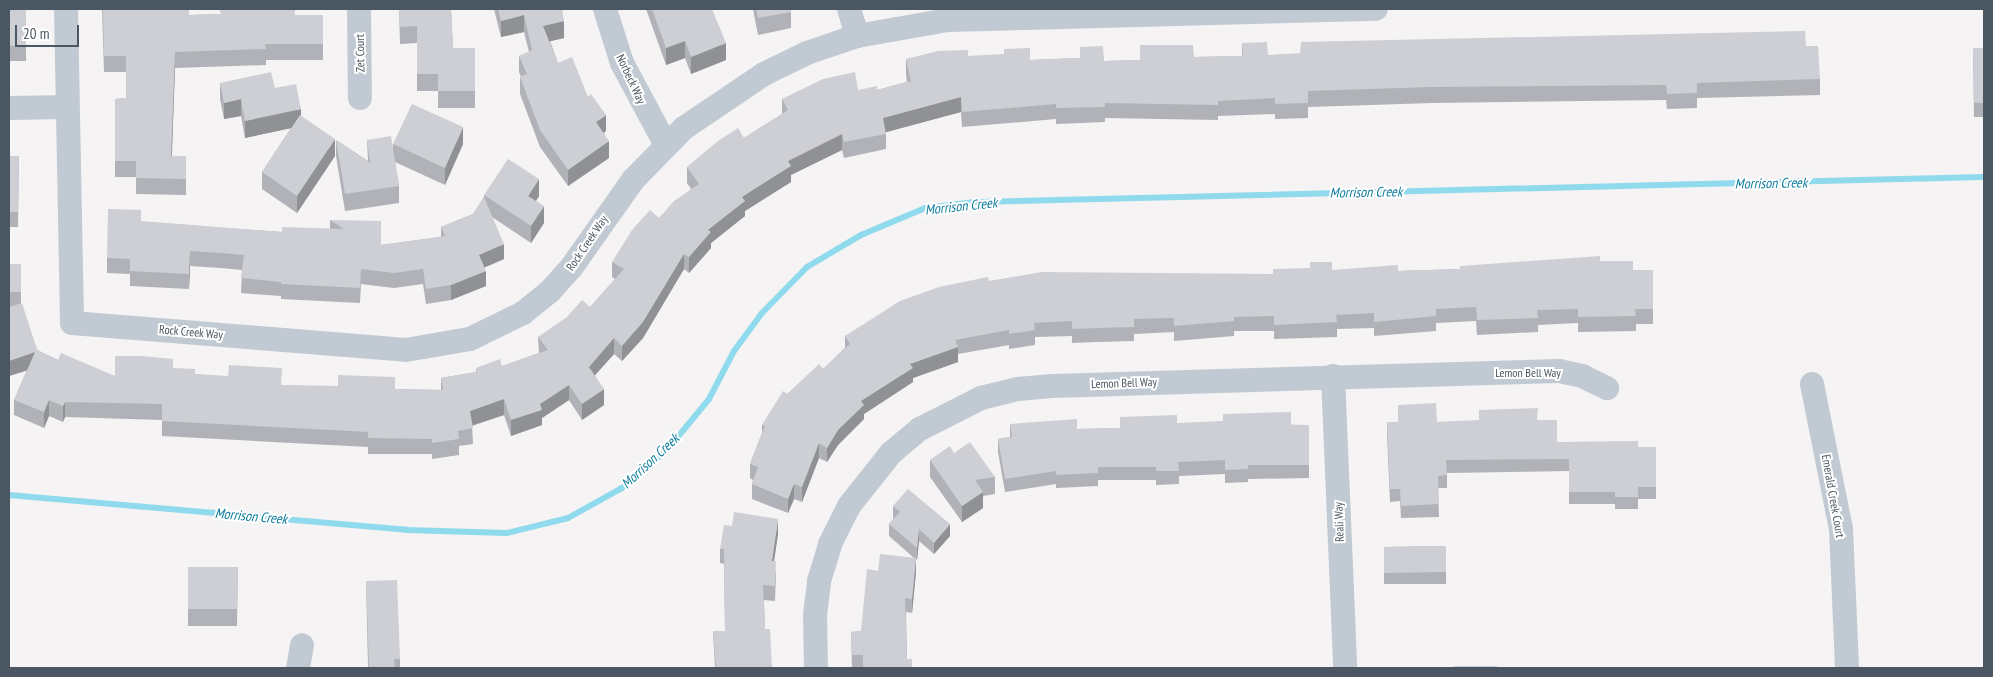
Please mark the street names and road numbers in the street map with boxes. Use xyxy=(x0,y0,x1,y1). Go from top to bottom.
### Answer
street label: Zet Court xyxy=(352,34,368,72)
street label: Norbeck Way xyxy=(613,52,649,106)
street label: Rock Creek Way xyxy=(563,212,611,274)
street label: Rock Creek Way xyxy=(158,322,224,342)
street label: Lemon Bell Way xyxy=(1495,366,1561,380)
street label: Lemon Bell Way xyxy=(1091,375,1157,391)
street label: Emerald Creek Court xyxy=(1819,453,1847,539)
street label: Reali Way xyxy=(1331,502,1347,542)

